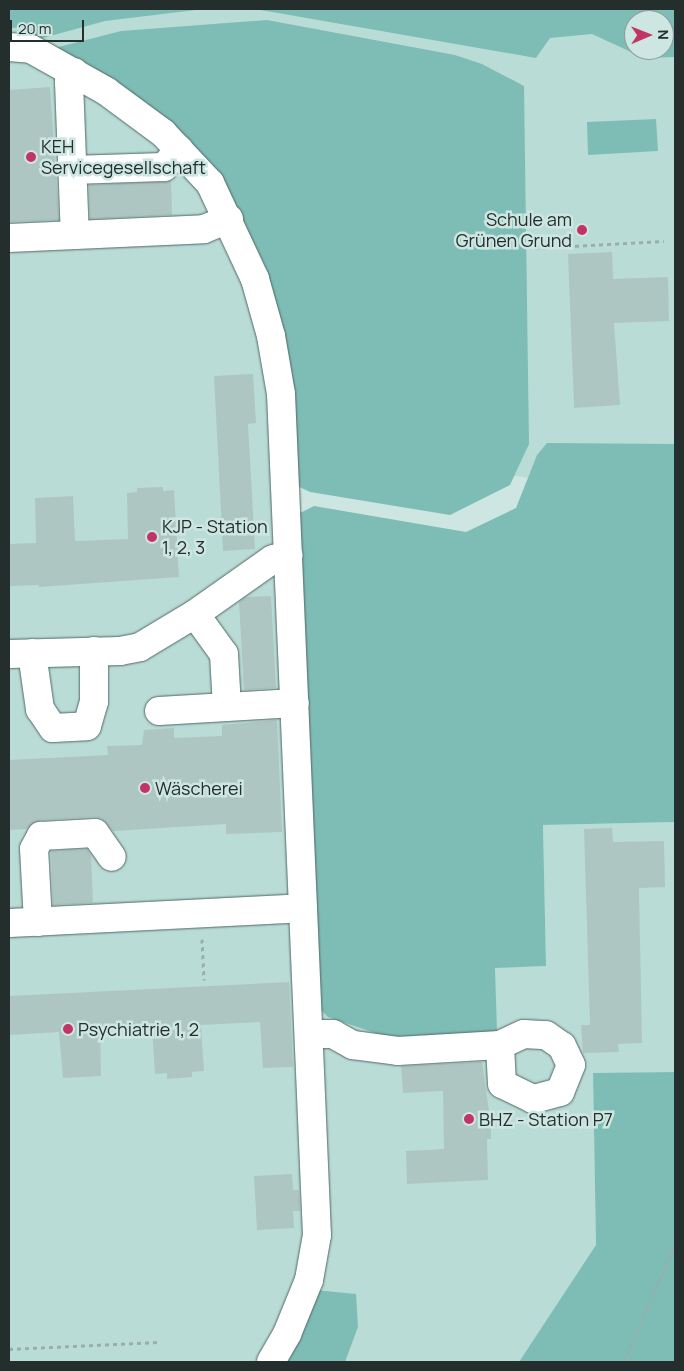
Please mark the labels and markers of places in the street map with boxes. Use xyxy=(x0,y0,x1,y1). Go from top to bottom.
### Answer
place label: KEH Servicegesellschaft xyxy=(41,136,206,178)
marker: KEH Servicegesellschaft xyxy=(25,151,37,163)
place label: Schule am Grünen Grund xyxy=(456,209,572,252)
marker: Schule am Grünen Grund xyxy=(576,224,588,236)
place label: KJP - Station 1, 2, 3 xyxy=(162,516,268,558)
marker: KJP - Station 1, 2, 3 xyxy=(146,531,158,543)
place label: Wäscherei xyxy=(155,777,243,799)
marker: Wäscherei xyxy=(139,782,151,794)
place label: Psychiatrie 1, 2 xyxy=(78,1018,199,1040)
marker: Psychiatrie 1, 2 xyxy=(62,1023,74,1035)
place label: BHZ - Station P7 xyxy=(479,1108,613,1130)
marker: BHZ - Station P7 xyxy=(463,1113,475,1125)

